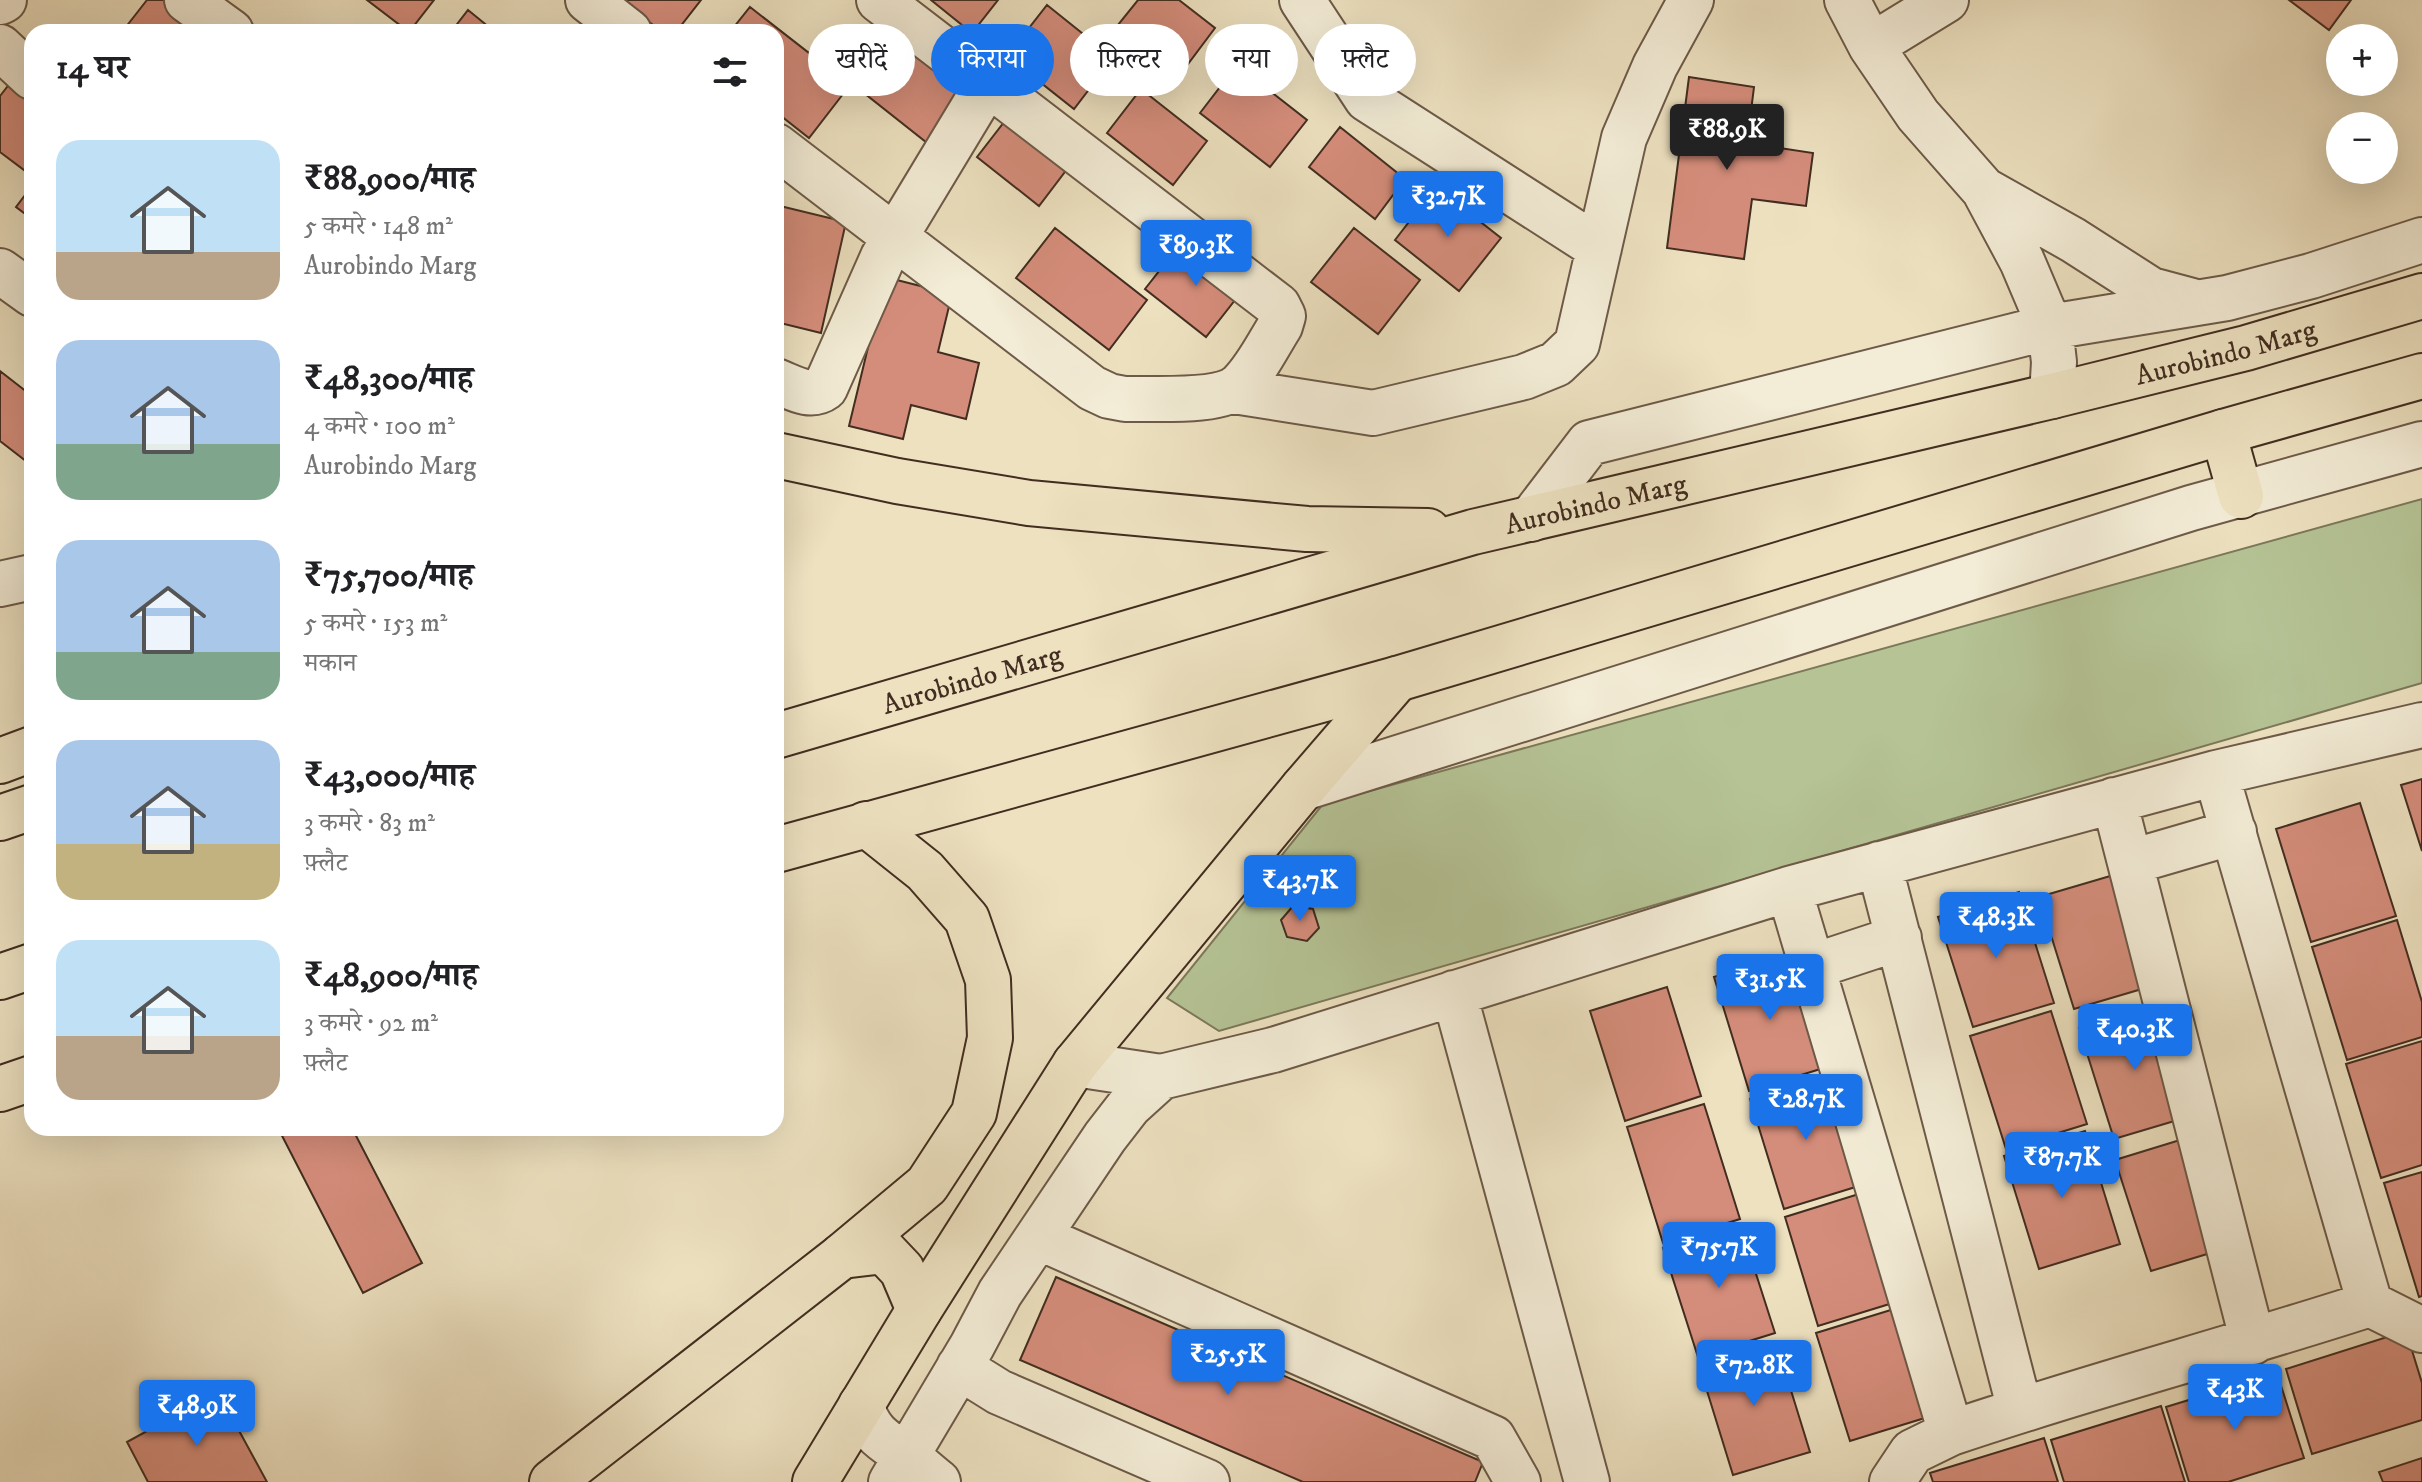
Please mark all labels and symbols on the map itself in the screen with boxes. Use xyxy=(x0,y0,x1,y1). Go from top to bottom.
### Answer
pin: ₹88.9K xyxy=(1662,104,1792,172)
pin: ₹32.7K xyxy=(1383,171,1513,239)
pin: ₹89.3K xyxy=(1131,220,1261,288)
street label: Aurobindo Marg xyxy=(2132,312,2321,394)
street label: Aurobindo Marg xyxy=(1501,466,1690,543)
street label: Aurobindo Marg xyxy=(878,637,1066,723)
pin: ₹43.7K xyxy=(1235,855,1365,923)
pin: ₹48.3K xyxy=(1931,892,2061,960)
pin: ₹31.5K xyxy=(1705,954,1835,1022)
pin: ₹40.3K xyxy=(2070,1004,2200,1072)
pin: ₹28.7K xyxy=(1741,1074,1871,1142)
pin: ₹87.7K xyxy=(1997,1132,2127,1200)
pin: ₹75.7K xyxy=(1654,1222,1784,1290)
pin: ₹25.5K xyxy=(1163,1329,1293,1397)
pin: ₹72.8K xyxy=(1689,1340,1819,1408)
pin: ₹43K xyxy=(2188,1364,2282,1432)
pin: ₹48.9K xyxy=(132,1380,262,1448)

